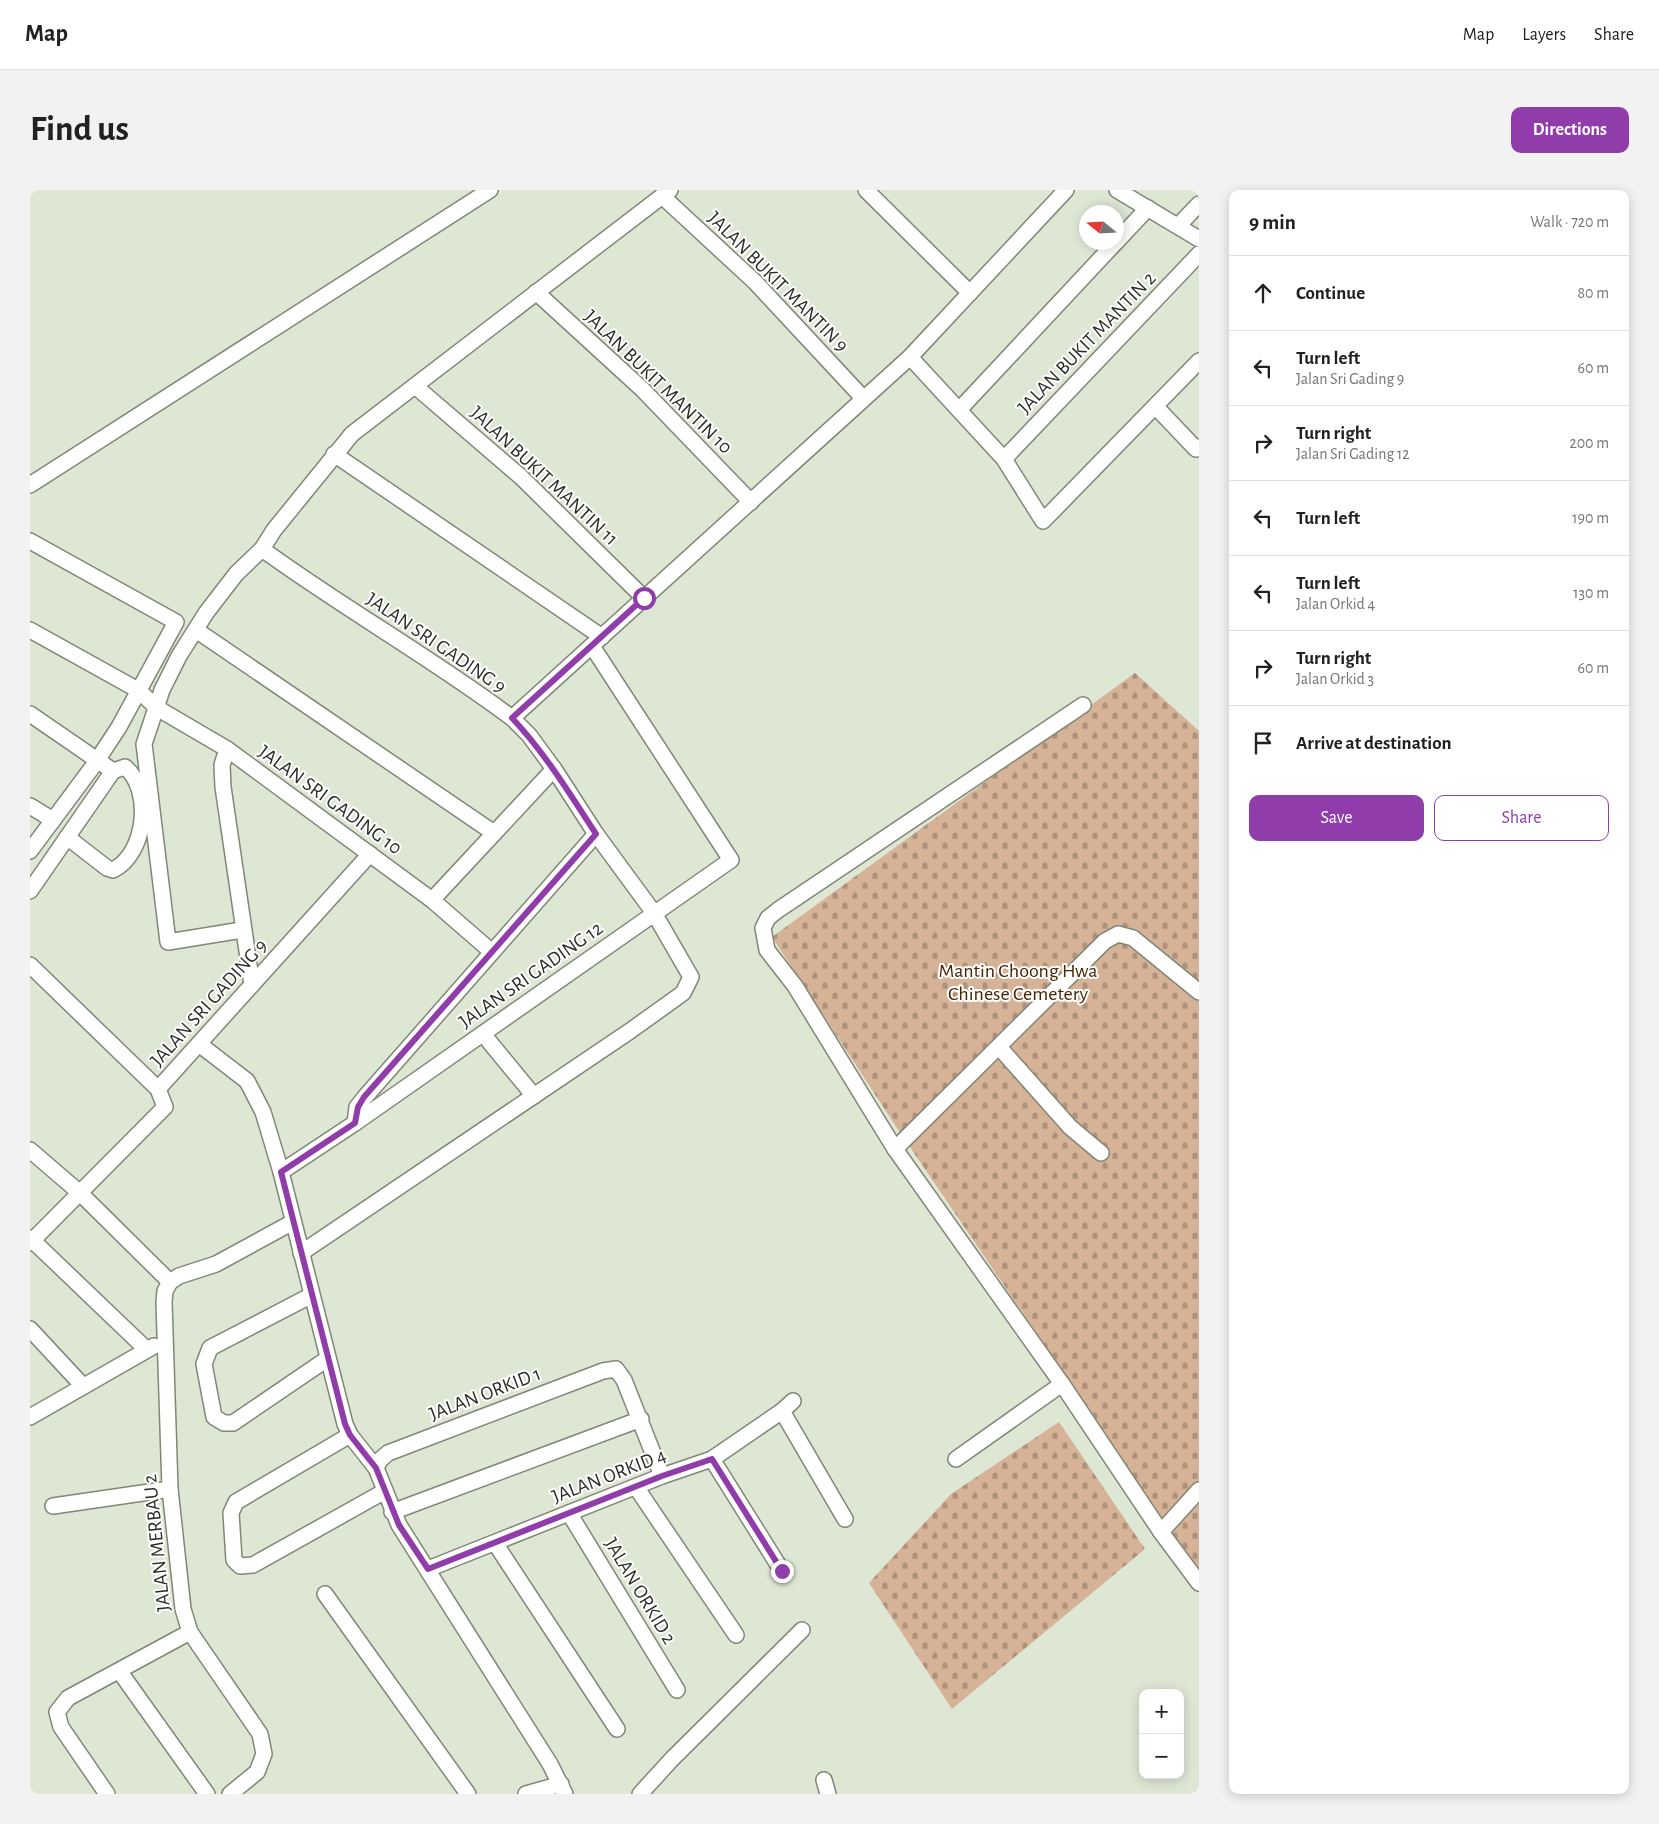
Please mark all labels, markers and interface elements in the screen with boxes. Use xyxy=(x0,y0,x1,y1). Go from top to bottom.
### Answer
text: Map xyxy=(25,22,68,46)
text: Map xyxy=(1463,26,1494,44)
text: Layers xyxy=(1522,26,1566,44)
text: Share xyxy=(1594,26,1634,44)
button: Directions xyxy=(1511,107,1629,153)
text: Find us xyxy=(30,112,129,147)
north arrow xyxy=(1079,205,1124,250)
street label: JALAN BUKIT MANTIN 9 xyxy=(704,208,852,356)
text: 9 min xyxy=(1249,212,1296,233)
text: Walk · 720 m xyxy=(1530,214,1609,230)
street label: JALAN BUKIT MANTIN 2 xyxy=(1014,268,1160,418)
icon: ahead xyxy=(1249,279,1277,307)
text: Continue xyxy=(1296,284,1365,303)
text: 80 m xyxy=(1578,285,1609,301)
street label: JALAN BUKIT MANTIN 10 xyxy=(580,306,736,458)
text: Turn left xyxy=(1296,349,1360,368)
icon: left xyxy=(1249,354,1277,382)
text: 60 m xyxy=(1578,360,1609,376)
text: Jalan Sri Gading 9 xyxy=(1296,371,1404,387)
street label: JALAN BUKIT MANTIN 11 xyxy=(466,403,622,549)
text: Turn right xyxy=(1296,424,1371,443)
icon: right xyxy=(1249,429,1277,457)
text: 200 m xyxy=(1569,435,1609,451)
text: Jalan Sri Gading 12 xyxy=(1296,446,1410,462)
icon: left xyxy=(1249,504,1277,532)
text: Turn left xyxy=(1296,509,1360,528)
text: 190 m xyxy=(1572,510,1609,526)
text: Turn left xyxy=(1296,574,1360,593)
icon: left xyxy=(1249,579,1277,607)
text: 130 m xyxy=(1573,585,1609,601)
route start xyxy=(633,587,656,610)
street label: JALAN SRI GADING 9 xyxy=(363,589,509,697)
text: Jalan Orkid 4 xyxy=(1296,596,1375,612)
text: Turn right xyxy=(1296,649,1371,668)
icon: right xyxy=(1249,654,1277,682)
text: 60 m xyxy=(1578,660,1609,676)
text: Jalan Orkid 3 xyxy=(1296,671,1374,687)
icon: arrive xyxy=(1249,729,1277,757)
text: Arrive at destination xyxy=(1296,734,1452,753)
street label: JALAN SRI GADING 10 xyxy=(255,741,405,859)
button: Save xyxy=(1249,795,1424,841)
button: Share xyxy=(1434,795,1609,841)
street label: JALAN SRI GADING 12 xyxy=(456,918,606,1032)
street label: JALAN SRI GADING 9 xyxy=(147,935,271,1071)
park label: Mantin Choong Hwa Chinese Cemetery xyxy=(939,961,1097,1004)
street label: JALAN ORKID 1 xyxy=(426,1364,544,1424)
street label: JALAN ORKID 4 xyxy=(549,1445,669,1507)
street label: JALAN MERBAU 2 xyxy=(140,1473,174,1613)
street label: JALAN ORKID 2 xyxy=(601,1534,679,1648)
route end xyxy=(771,1560,794,1583)
map controls xyxy=(1139,1689,1184,1779)
button: + xyxy=(1139,1689,1184,1734)
button: − xyxy=(1139,1734,1184,1779)

